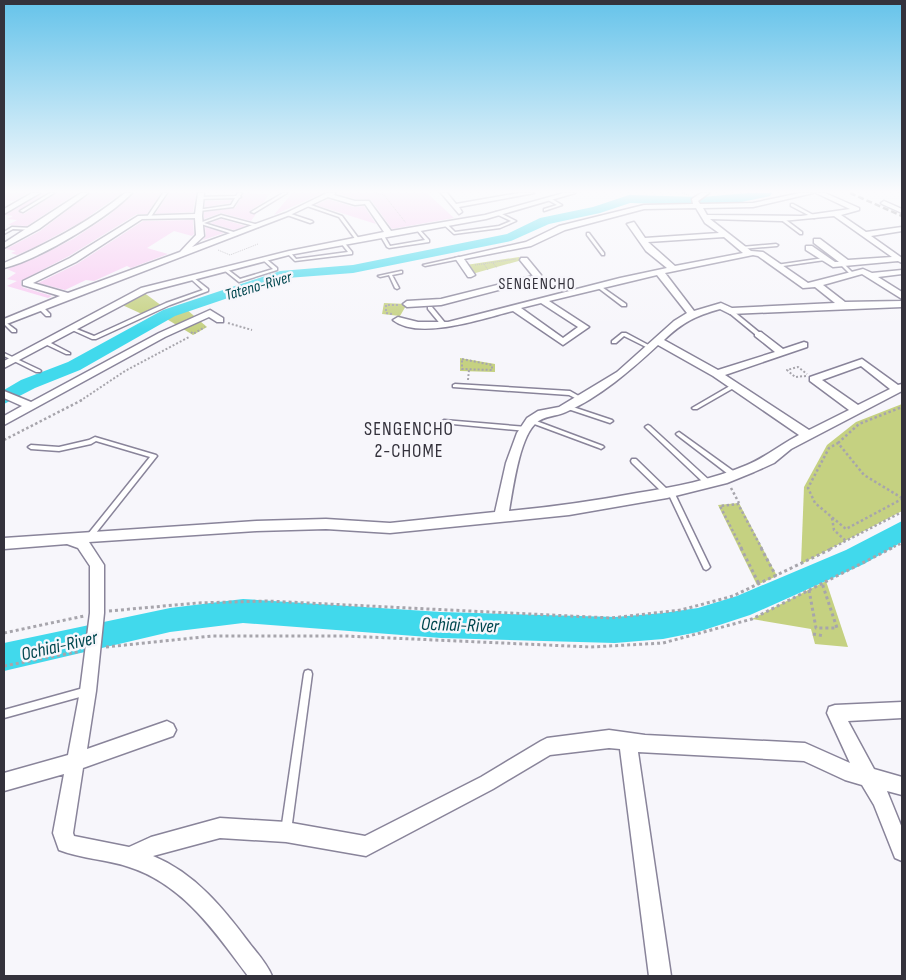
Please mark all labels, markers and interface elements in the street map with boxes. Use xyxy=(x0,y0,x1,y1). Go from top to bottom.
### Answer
water label: Tateno-River xyxy=(223,268,294,305)
district label: SENGENCHO xyxy=(498,275,576,294)
district label: SENGENCHO 2-CHOME xyxy=(364,418,454,463)
water label: Ochiai-River xyxy=(421,613,500,638)
water label: Ochiai-River xyxy=(19,626,100,666)

